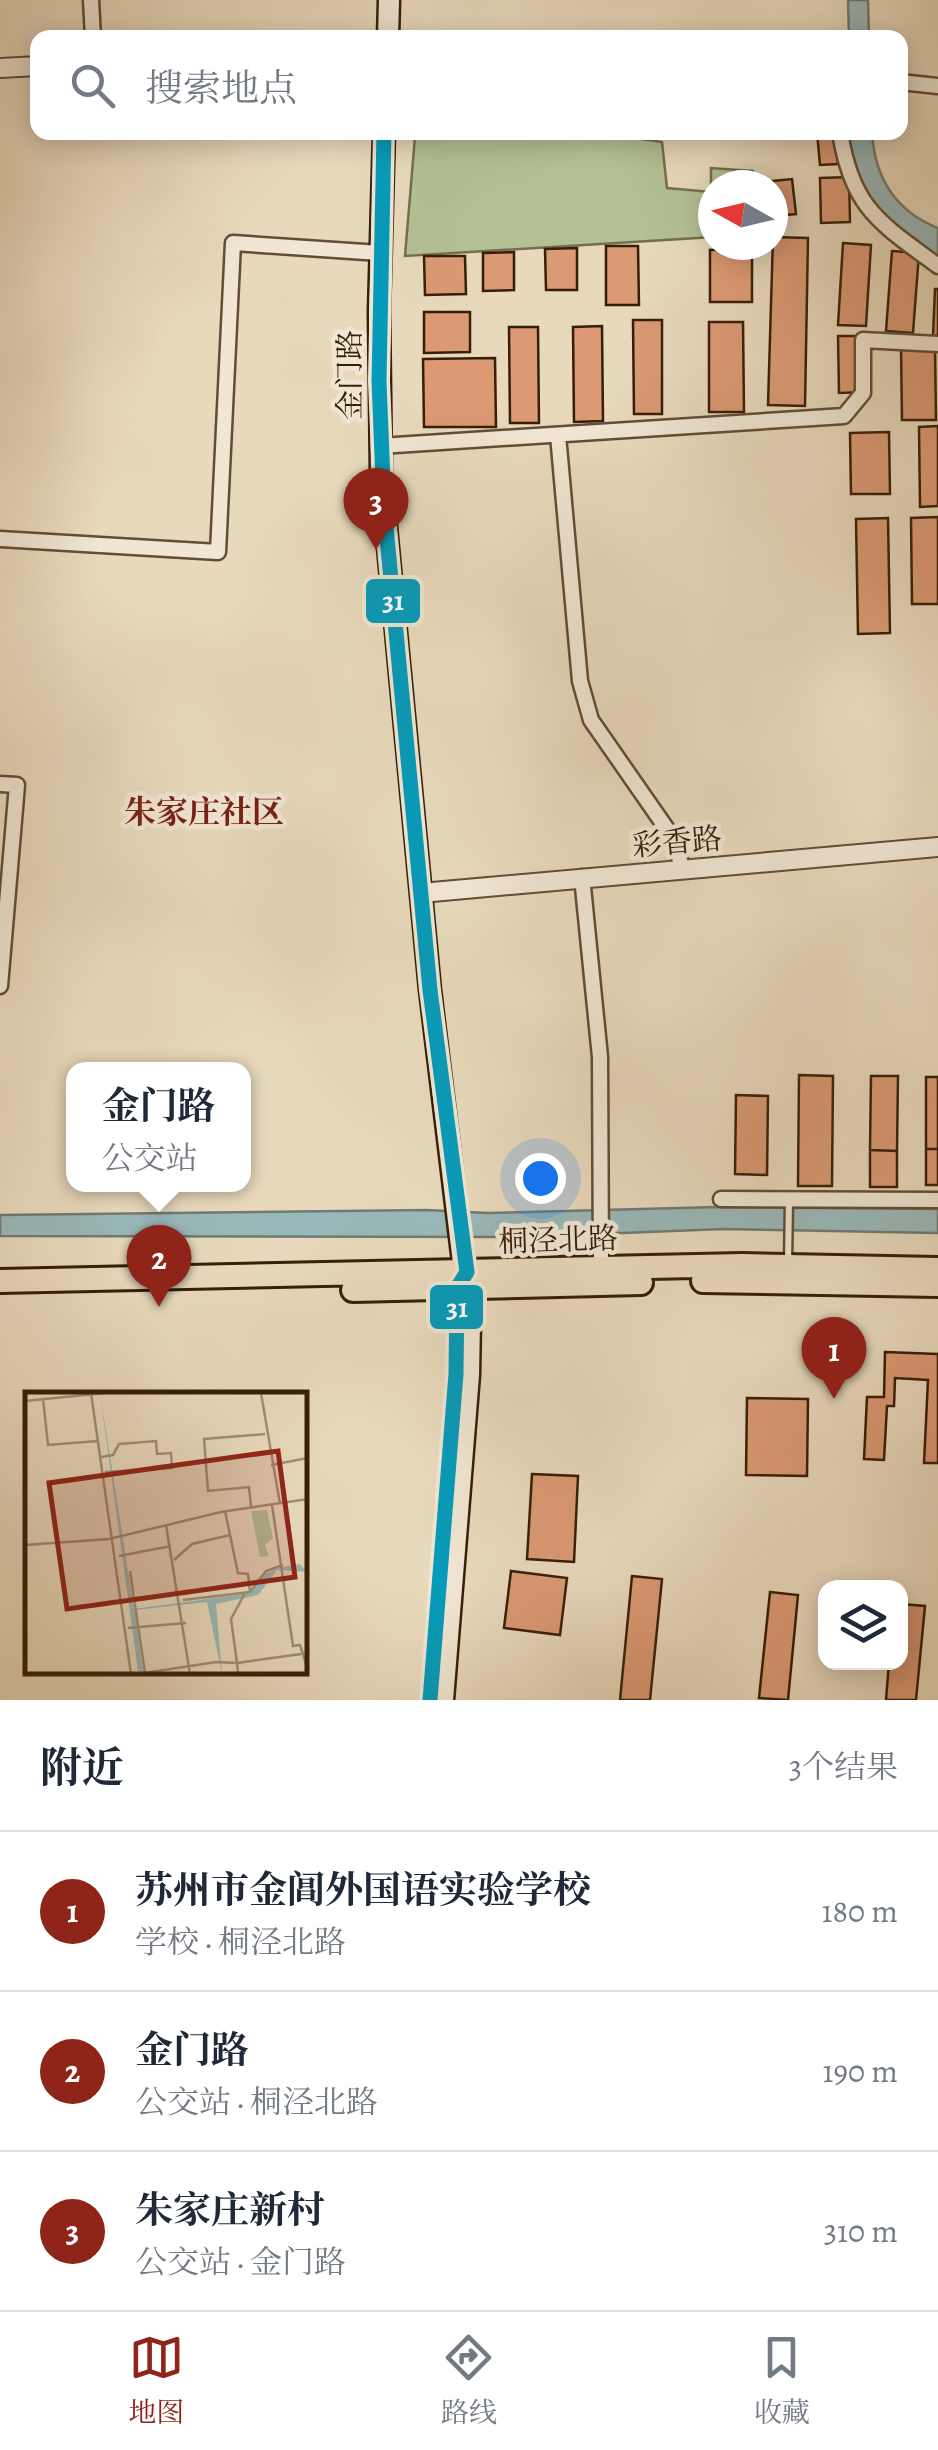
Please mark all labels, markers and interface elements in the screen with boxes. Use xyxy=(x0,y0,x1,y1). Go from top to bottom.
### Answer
search box xyxy=(30,30,908,140)
icon: search xyxy=(65,58,120,113)
text: 搜索地点 xyxy=(145,62,297,114)
north arrow xyxy=(698,170,788,260)
street label: 金门路 xyxy=(330,330,370,420)
pin: 3 xyxy=(344,468,408,550)
line badge: 31 xyxy=(364,577,422,625)
text: 31 xyxy=(382,582,404,620)
district label: 朱家庄社区 xyxy=(124,790,284,834)
street label: 彩香路 xyxy=(630,818,724,866)
popup xyxy=(66,1062,251,1192)
text: 金门路 xyxy=(101,1080,216,1132)
text: 公交站 xyxy=(101,1136,198,1180)
your location xyxy=(515,1153,566,1204)
street label: 桐泾北路 xyxy=(497,1218,619,1262)
pin: 2 xyxy=(126,1224,192,1307)
line badge: 31 xyxy=(428,1283,485,1331)
text: 31 xyxy=(446,1289,468,1327)
pin: 1 xyxy=(802,1316,866,1399)
inset map xyxy=(25,1392,308,1675)
map controls xyxy=(818,1580,908,1670)
button: layers xyxy=(818,1580,908,1670)
text: 附近 xyxy=(40,1739,124,1796)
text: 3个结果 xyxy=(789,1745,898,1789)
text: 苏州市金阊外国语实验学校 xyxy=(135,1864,591,1916)
text: 1 xyxy=(67,1889,78,1933)
text: 180 m xyxy=(822,1889,898,1933)
text: 学校 · 桐泾北路 xyxy=(135,1920,346,1964)
text: 金门路 xyxy=(135,2024,249,2076)
text: 2 xyxy=(65,2049,80,2093)
text: 190 m xyxy=(822,2049,898,2093)
text: 公交站 · 桐泾北路 xyxy=(135,2080,378,2124)
text: 朱家庄新村 xyxy=(135,2184,325,2236)
text: 3 xyxy=(66,2209,79,2253)
text: 310 m xyxy=(824,2209,898,2253)
text: 公交站 · 金门路 xyxy=(135,2240,346,2284)
tab: 地图 xyxy=(128,2330,184,2432)
tab: 路线 xyxy=(441,2330,497,2432)
tab: 收藏 xyxy=(754,2330,810,2432)

